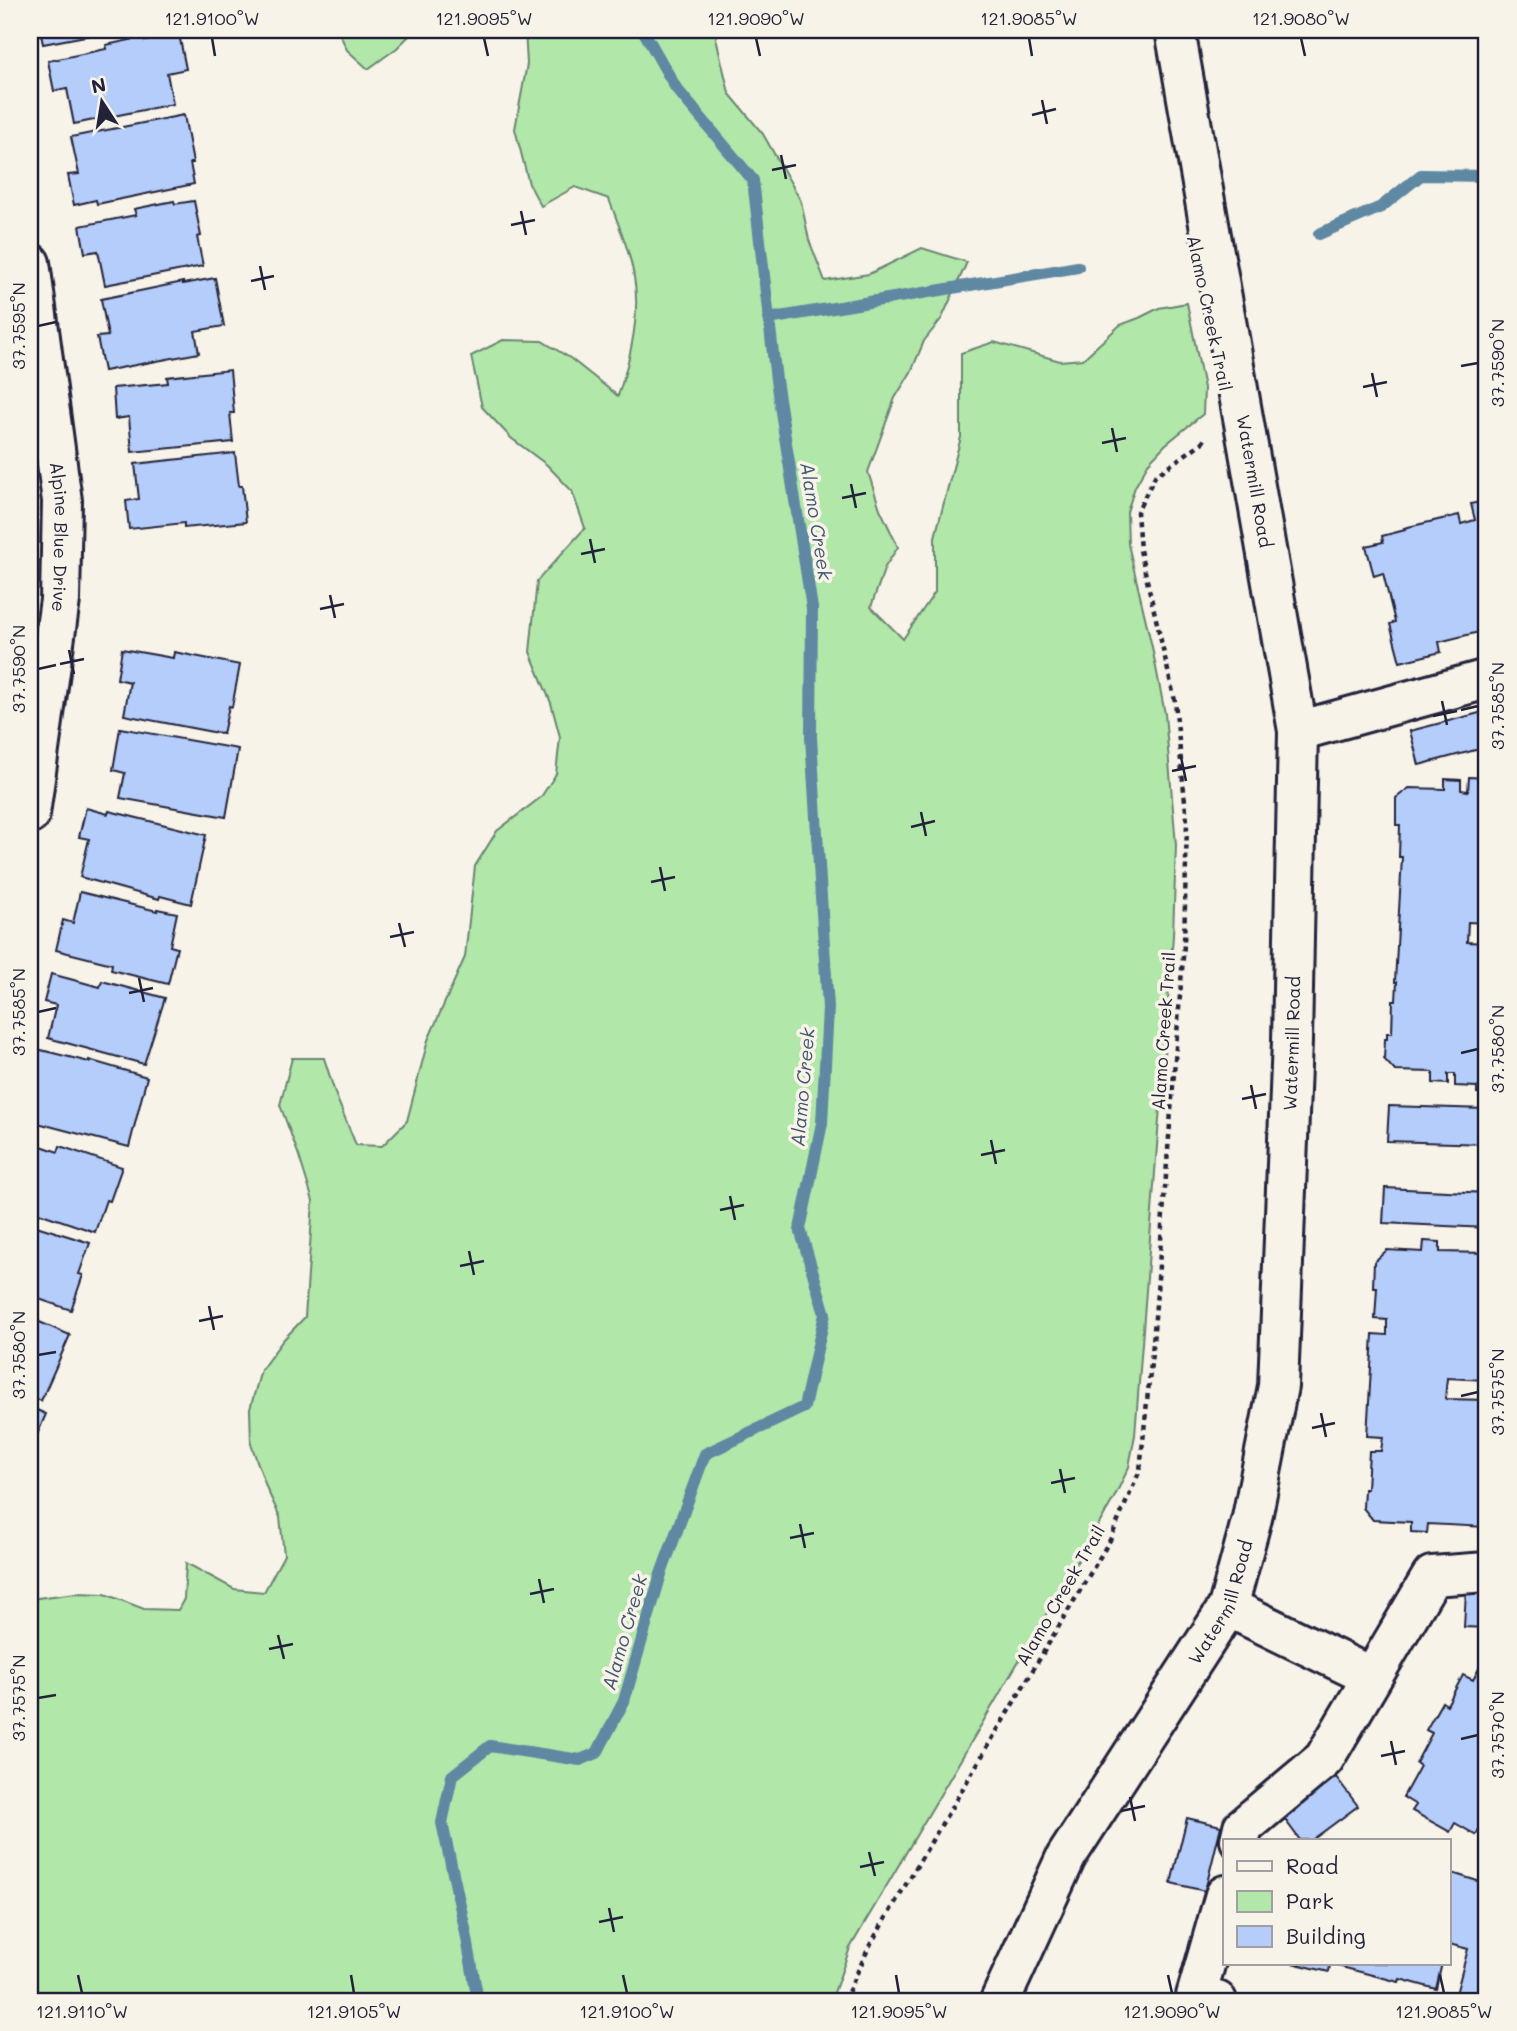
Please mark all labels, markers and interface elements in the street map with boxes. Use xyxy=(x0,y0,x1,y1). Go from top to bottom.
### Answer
text: 121.9100°W xyxy=(164,6,260,30)
text: 121.9095°W xyxy=(435,6,533,30)
text: 121.9090°W xyxy=(707,6,805,30)
text: 121.9085°W xyxy=(980,6,1078,30)
text: 121.9080°W xyxy=(1252,6,1350,30)
north arrow xyxy=(66,66,136,136)
text: N xyxy=(89,71,108,99)
street label: Alamo Creek Trail xyxy=(1182,233,1238,393)
text: 37.7595°N xyxy=(6,282,30,370)
text: 37.7590°N xyxy=(1485,319,1509,407)
street label: Watermill Road xyxy=(1231,413,1279,549)
street label: Alpine Blue Drive xyxy=(45,460,74,614)
water label: Alamo Creek xyxy=(795,460,839,583)
text: 37.7590°N xyxy=(6,625,30,713)
text: 37.7585°N xyxy=(1485,662,1509,750)
street label: Alamo Creek Trail xyxy=(1145,951,1181,1111)
text: 37.7585°N xyxy=(6,968,30,1056)
street label: Watermill Road xyxy=(1277,976,1305,1111)
text: 37.7580°N xyxy=(1485,1005,1509,1093)
water label: Alamo Creek xyxy=(784,1026,820,1147)
text: 37.7580°N xyxy=(6,1311,30,1399)
text: 37.7575°N xyxy=(1485,1348,1509,1436)
street label: Alamo Creek Trail xyxy=(1010,1520,1110,1670)
street label: Watermill Road xyxy=(1182,1537,1258,1669)
water label: Alamo Creek xyxy=(596,1571,653,1693)
text: 37.7575°N xyxy=(6,1654,30,1742)
text: 37.7570°N xyxy=(1485,1691,1509,1779)
legend xyxy=(1223,1839,1450,1965)
text: Road xyxy=(1286,1852,1338,1879)
text: Park xyxy=(1286,1887,1334,1914)
text: Building xyxy=(1286,1922,1366,1949)
text: 121.9110°W xyxy=(36,1999,128,2023)
text: 121.9105°W xyxy=(307,1999,401,2023)
text: 121.9100°W xyxy=(579,1999,675,2023)
text: 121.9095°W xyxy=(850,1999,948,2023)
text: 121.9090°W xyxy=(1123,1999,1221,2023)
text: 121.9085°W xyxy=(1395,1999,1493,2023)

